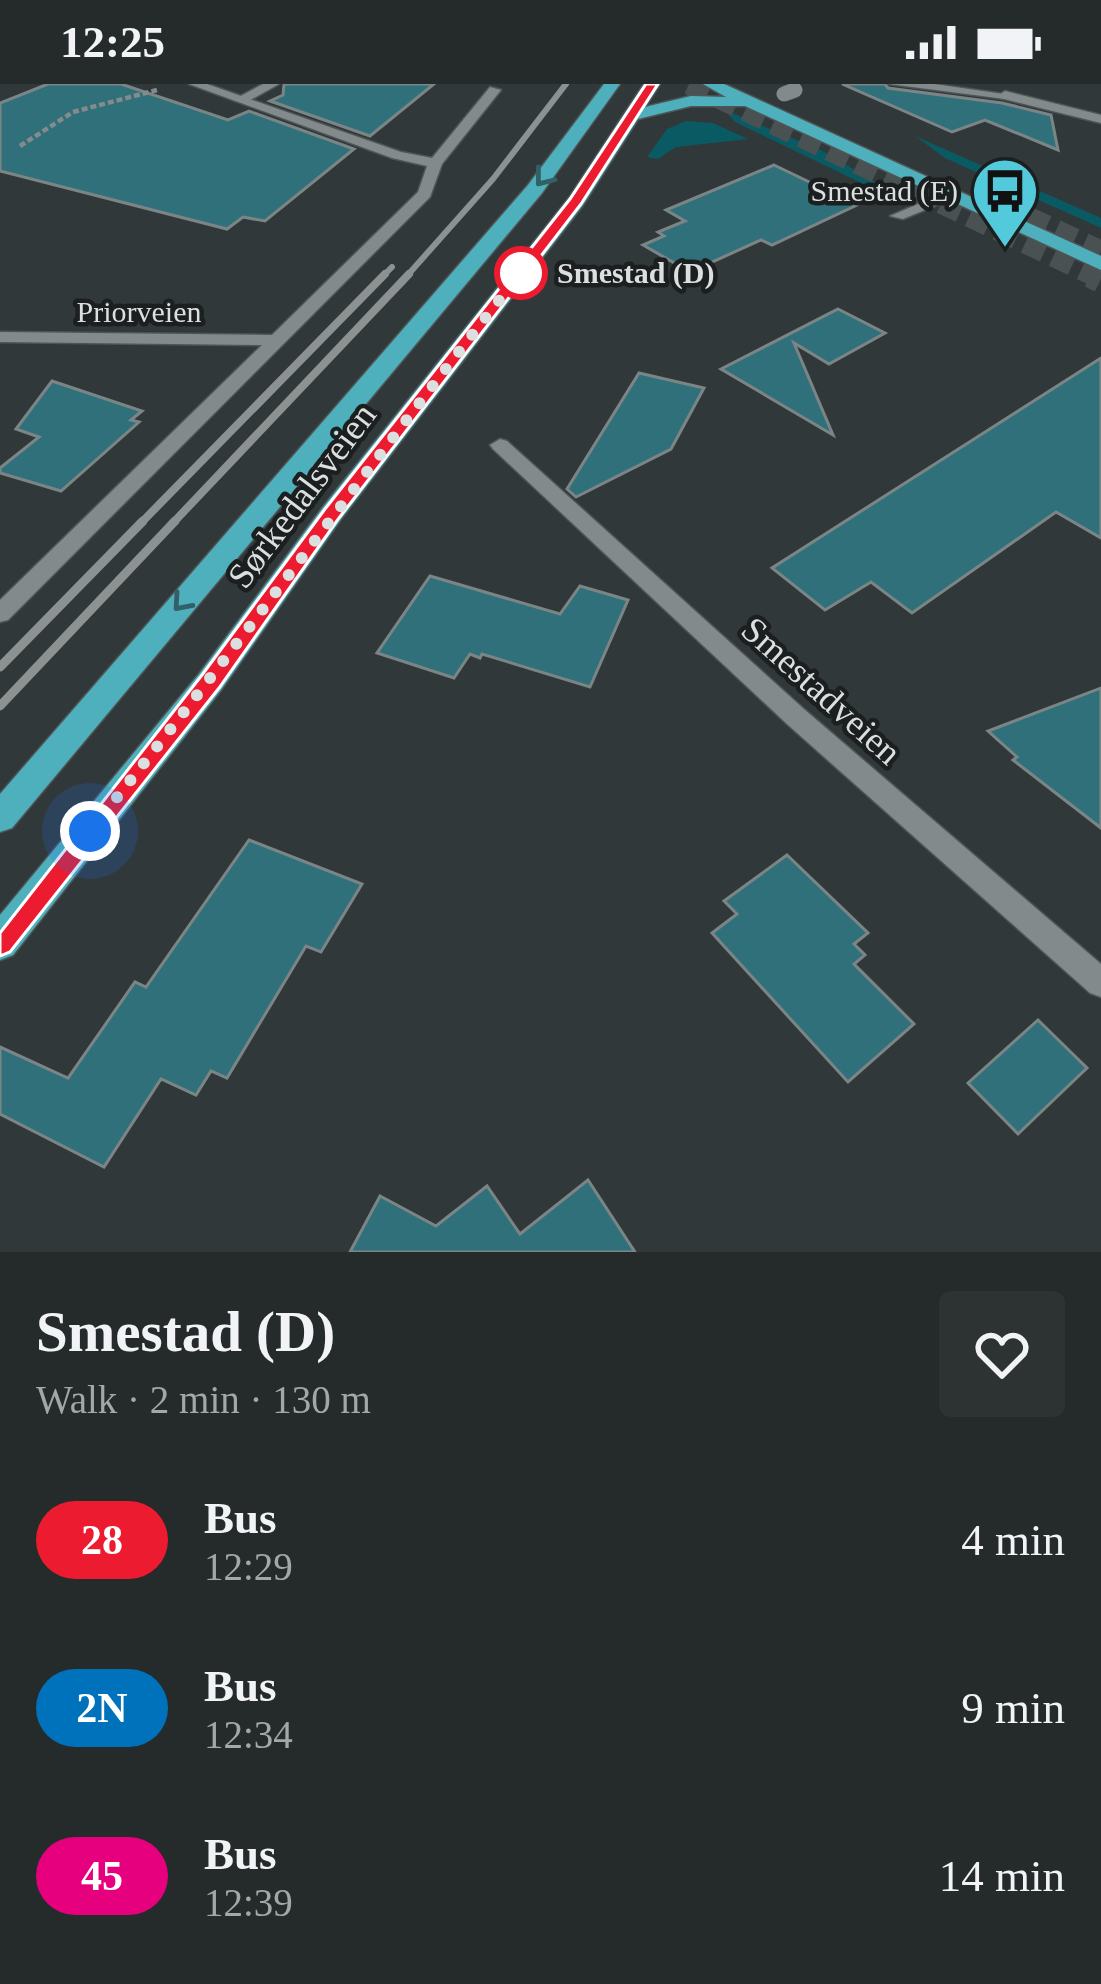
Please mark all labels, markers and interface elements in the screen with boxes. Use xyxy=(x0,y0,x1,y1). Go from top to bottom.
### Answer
text: 12:25 xyxy=(60,17,165,67)
bus stop icon: Smestad (E) xyxy=(970,156,1040,250)
one-way arrow xyxy=(536,165,557,187)
place label: Smestad (E) xyxy=(811,174,958,208)
marker: Smestad (D) xyxy=(496,248,546,298)
place label: Smestad (D) xyxy=(557,256,715,290)
street label: Priorveien xyxy=(77,295,201,328)
street label: Sørkedalsveien xyxy=(220,396,384,595)
one-way arrow xyxy=(174,589,196,611)
street label: Smestadveien xyxy=(734,609,909,773)
your location xyxy=(60,801,120,861)
button: heart xyxy=(939,1291,1065,1417)
text: Smestad (D) xyxy=(36,1300,335,1363)
text: Walk · 2 min · 130 m xyxy=(36,1378,371,1421)
text: Bus xyxy=(204,1493,277,1543)
text: 4 min xyxy=(961,1515,1065,1565)
text: 28 xyxy=(81,1517,123,1563)
text: 12:29 xyxy=(204,1545,293,1588)
text: Bus xyxy=(204,1661,277,1711)
text: 9 min xyxy=(961,1683,1065,1733)
text: 2N xyxy=(76,1685,128,1731)
text: 12:34 xyxy=(204,1713,293,1756)
text: Bus xyxy=(204,1829,277,1879)
text: 14 min xyxy=(939,1851,1065,1901)
text: 45 xyxy=(81,1853,123,1899)
text: 12:39 xyxy=(204,1881,293,1924)

